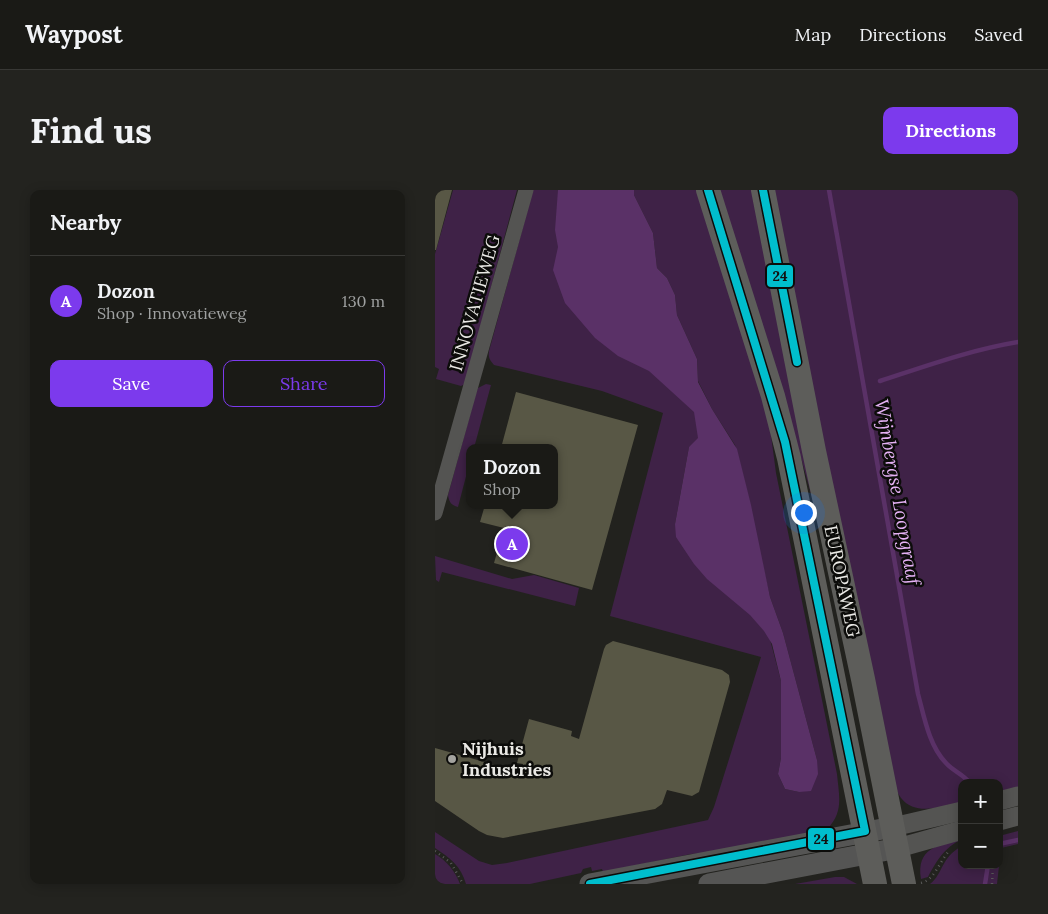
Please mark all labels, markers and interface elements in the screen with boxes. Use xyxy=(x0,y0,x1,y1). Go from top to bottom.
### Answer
text: Waypost xyxy=(25,19,123,50)
text: Map xyxy=(795,23,831,46)
text: Directions xyxy=(859,23,946,46)
text: Saved xyxy=(974,23,1023,46)
button: Directions xyxy=(883,107,1018,154)
text: Find us xyxy=(30,108,152,153)
text: Nearby xyxy=(50,209,121,236)
street label: INNOVATIEWEG xyxy=(444,232,505,374)
line badge: 24 xyxy=(766,264,794,288)
text: 24 xyxy=(772,267,788,285)
text: Dozon xyxy=(97,279,155,303)
text: A xyxy=(61,291,71,311)
text: 130 m xyxy=(342,291,385,311)
text: Shop · Innovatieweg xyxy=(97,303,246,323)
button: Save xyxy=(50,360,213,407)
button: Share xyxy=(223,360,385,407)
water label: Wijnbergse Loopgraaf xyxy=(870,397,926,589)
popup xyxy=(466,444,558,509)
text: Dozon xyxy=(483,455,541,479)
text: Shop xyxy=(483,479,521,499)
your location xyxy=(791,500,817,526)
street label: EUROPAWEG xyxy=(819,523,866,639)
pin: A xyxy=(496,525,528,563)
place label: Nijhuis Industries xyxy=(462,737,551,781)
marker: Nijhuis Industries xyxy=(446,753,458,765)
map controls xyxy=(958,779,1003,869)
button: + xyxy=(958,779,1003,824)
button: − xyxy=(958,824,1003,869)
line badge: 24 xyxy=(807,827,835,851)
text: 24 xyxy=(813,830,829,848)

